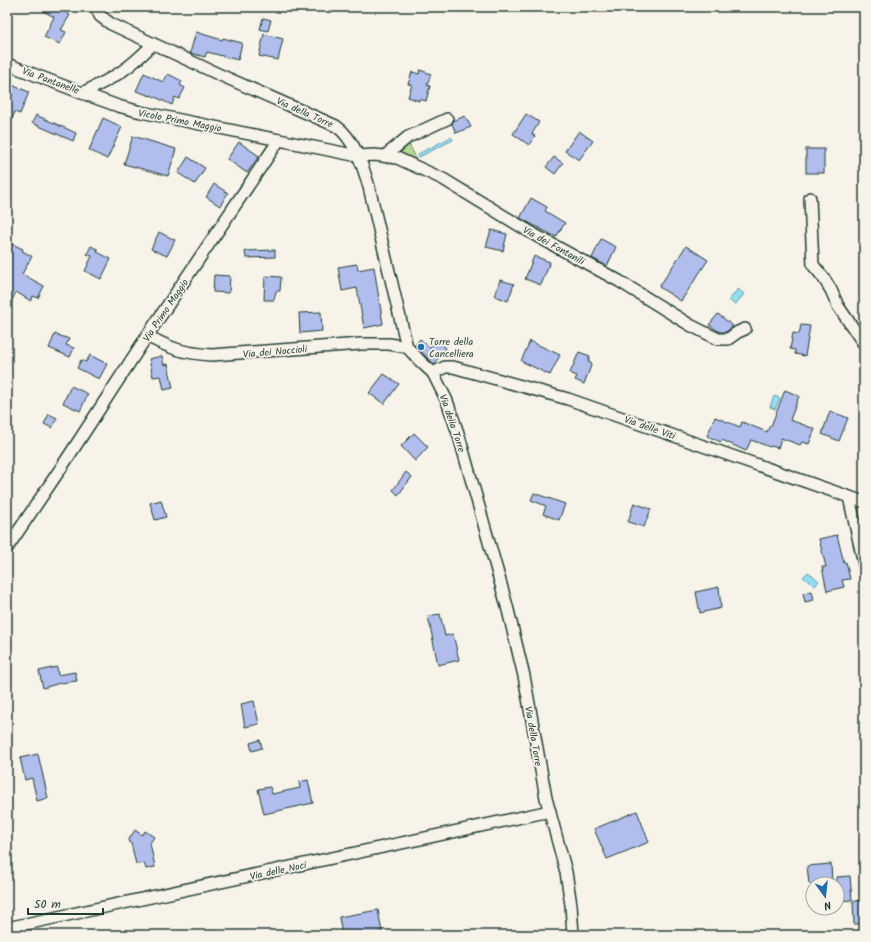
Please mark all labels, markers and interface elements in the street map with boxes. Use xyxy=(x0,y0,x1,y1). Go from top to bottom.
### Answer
street label: Via Pantanelle xyxy=(20,63,82,99)
street label: Via della Torre xyxy=(274,93,336,133)
street label: Vicolo Primo Maggio xyxy=(137,105,223,137)
street label: Via dei Fontanili xyxy=(520,222,588,270)
street label: Via Primo Maggio xyxy=(139,275,193,345)
place label: Torre della Cancelliera xyxy=(429,334,474,362)
street label: Via dei Noccioli xyxy=(242,341,308,363)
marker: Torre della Cancelliera xyxy=(416,342,426,352)
street label: Via della Torre xyxy=(435,392,470,455)
street label: Via delle Viti xyxy=(622,412,678,444)
street label: Via della Torre xyxy=(520,705,546,768)
street label: Via delle Noci xyxy=(248,857,309,885)
north arrow xyxy=(805,876,845,916)
scale bar xyxy=(28,890,103,916)
text: 50 m xyxy=(34,895,61,914)
text: N xyxy=(822,895,833,914)

